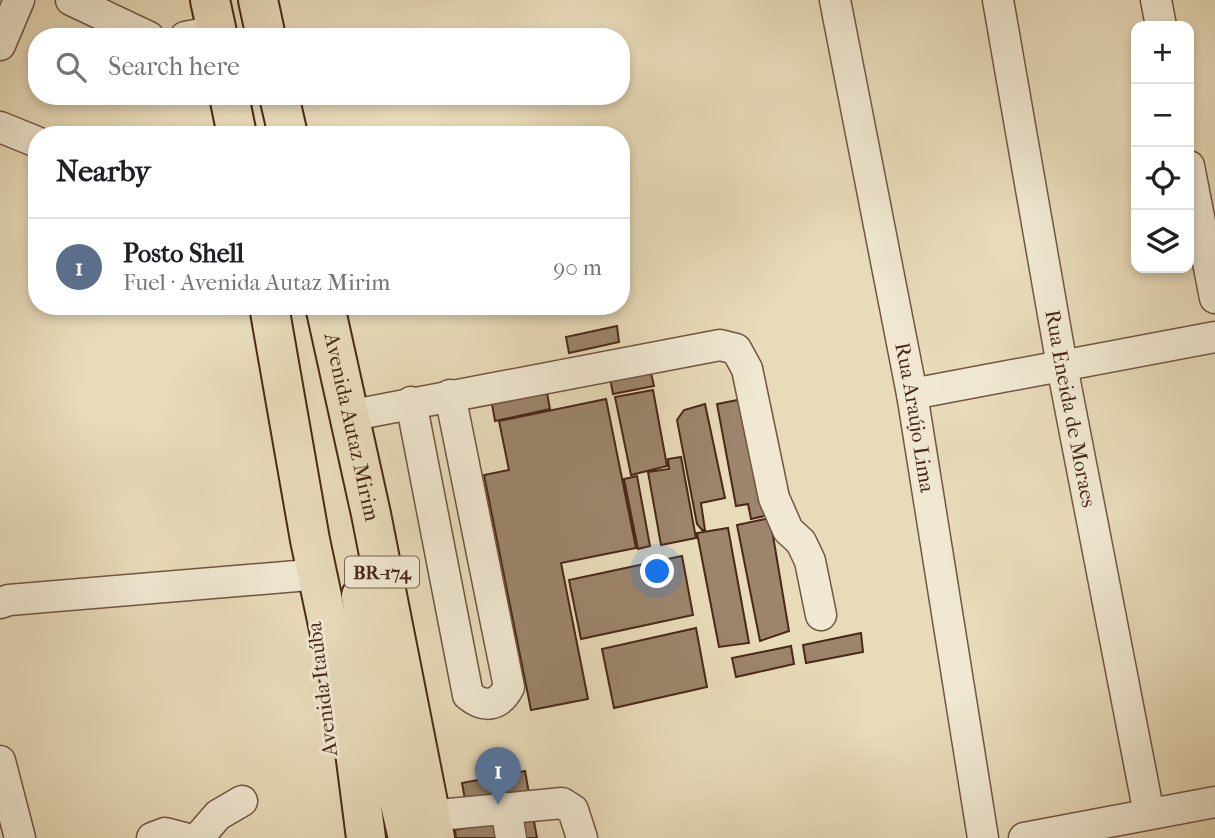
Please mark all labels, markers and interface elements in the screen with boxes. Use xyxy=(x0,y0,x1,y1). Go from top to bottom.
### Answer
map controls xyxy=(1131,21,1194,273)
button: + xyxy=(1131,21,1194,84)
search box xyxy=(28,28,630,105)
icon: search xyxy=(52,48,90,86)
text: Search here xyxy=(108,51,240,82)
button: − xyxy=(1131,84,1194,147)
button: locate xyxy=(1131,147,1194,210)
text: Nearby xyxy=(56,154,151,189)
button: layers xyxy=(1131,210,1194,273)
text: Posto Shell xyxy=(123,238,244,269)
text: 1 xyxy=(75,254,83,281)
text: 90 m xyxy=(553,254,602,281)
text: Fuel · Avenida Autaz Mirim xyxy=(123,269,390,296)
street label: Rua Eneida de Moraes xyxy=(1040,308,1101,510)
street label: Avenida Autaz Mirim xyxy=(319,330,384,524)
street label: Rua Araújo Lima xyxy=(890,340,940,494)
your location xyxy=(640,554,674,588)
road number: BR-174 xyxy=(345,556,419,587)
street label: Avenida Itaúba xyxy=(302,620,342,758)
pin: 1 xyxy=(475,747,521,805)

